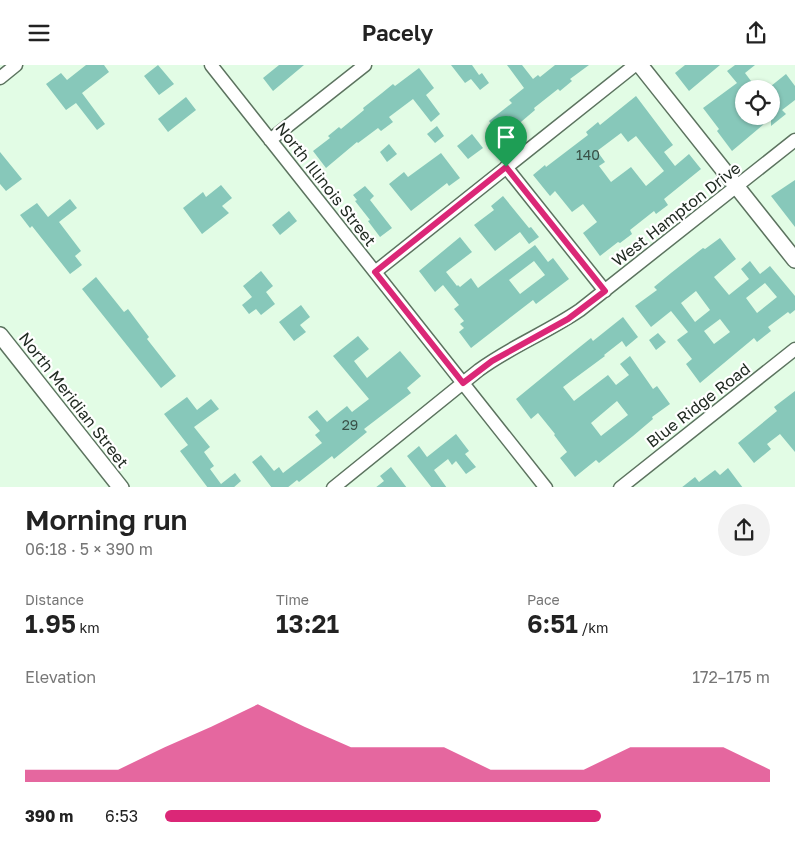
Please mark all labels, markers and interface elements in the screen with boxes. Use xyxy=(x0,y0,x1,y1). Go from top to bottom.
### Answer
icon: menu xyxy=(25,19,53,47)
text: Pacely xyxy=(362,19,433,46)
icon: share xyxy=(742,19,770,47)
map controls xyxy=(735,80,780,125)
button: locate xyxy=(735,80,780,125)
pin xyxy=(485,116,527,167)
street label: North Illinois Street xyxy=(271,118,381,250)
icon: arrive xyxy=(492,123,520,151)
house number: 140 xyxy=(576,146,600,163)
street label: West Hampton Drive xyxy=(608,158,744,270)
street label: North Meridian Street xyxy=(15,328,133,472)
street label: Blue Ridge Road xyxy=(642,358,754,452)
house number: 29 xyxy=(342,416,358,433)
text: Morning run xyxy=(25,503,188,536)
button: share xyxy=(718,504,770,556)
text: 06:18 · 5 × 390 m xyxy=(25,539,153,559)
text: Distance xyxy=(25,591,84,608)
text: Time xyxy=(276,591,309,608)
text: Pace xyxy=(527,591,560,608)
text: 1.95 xyxy=(25,608,76,639)
text: 13:21 xyxy=(276,608,339,639)
text: 6:51 xyxy=(527,608,578,639)
text: km xyxy=(76,619,100,636)
text: /km xyxy=(578,619,608,636)
text: Elevation xyxy=(25,667,96,687)
text: 172–175 m xyxy=(692,667,770,687)
text: 390 m xyxy=(25,806,73,826)
text: 6:53 xyxy=(105,806,138,826)

